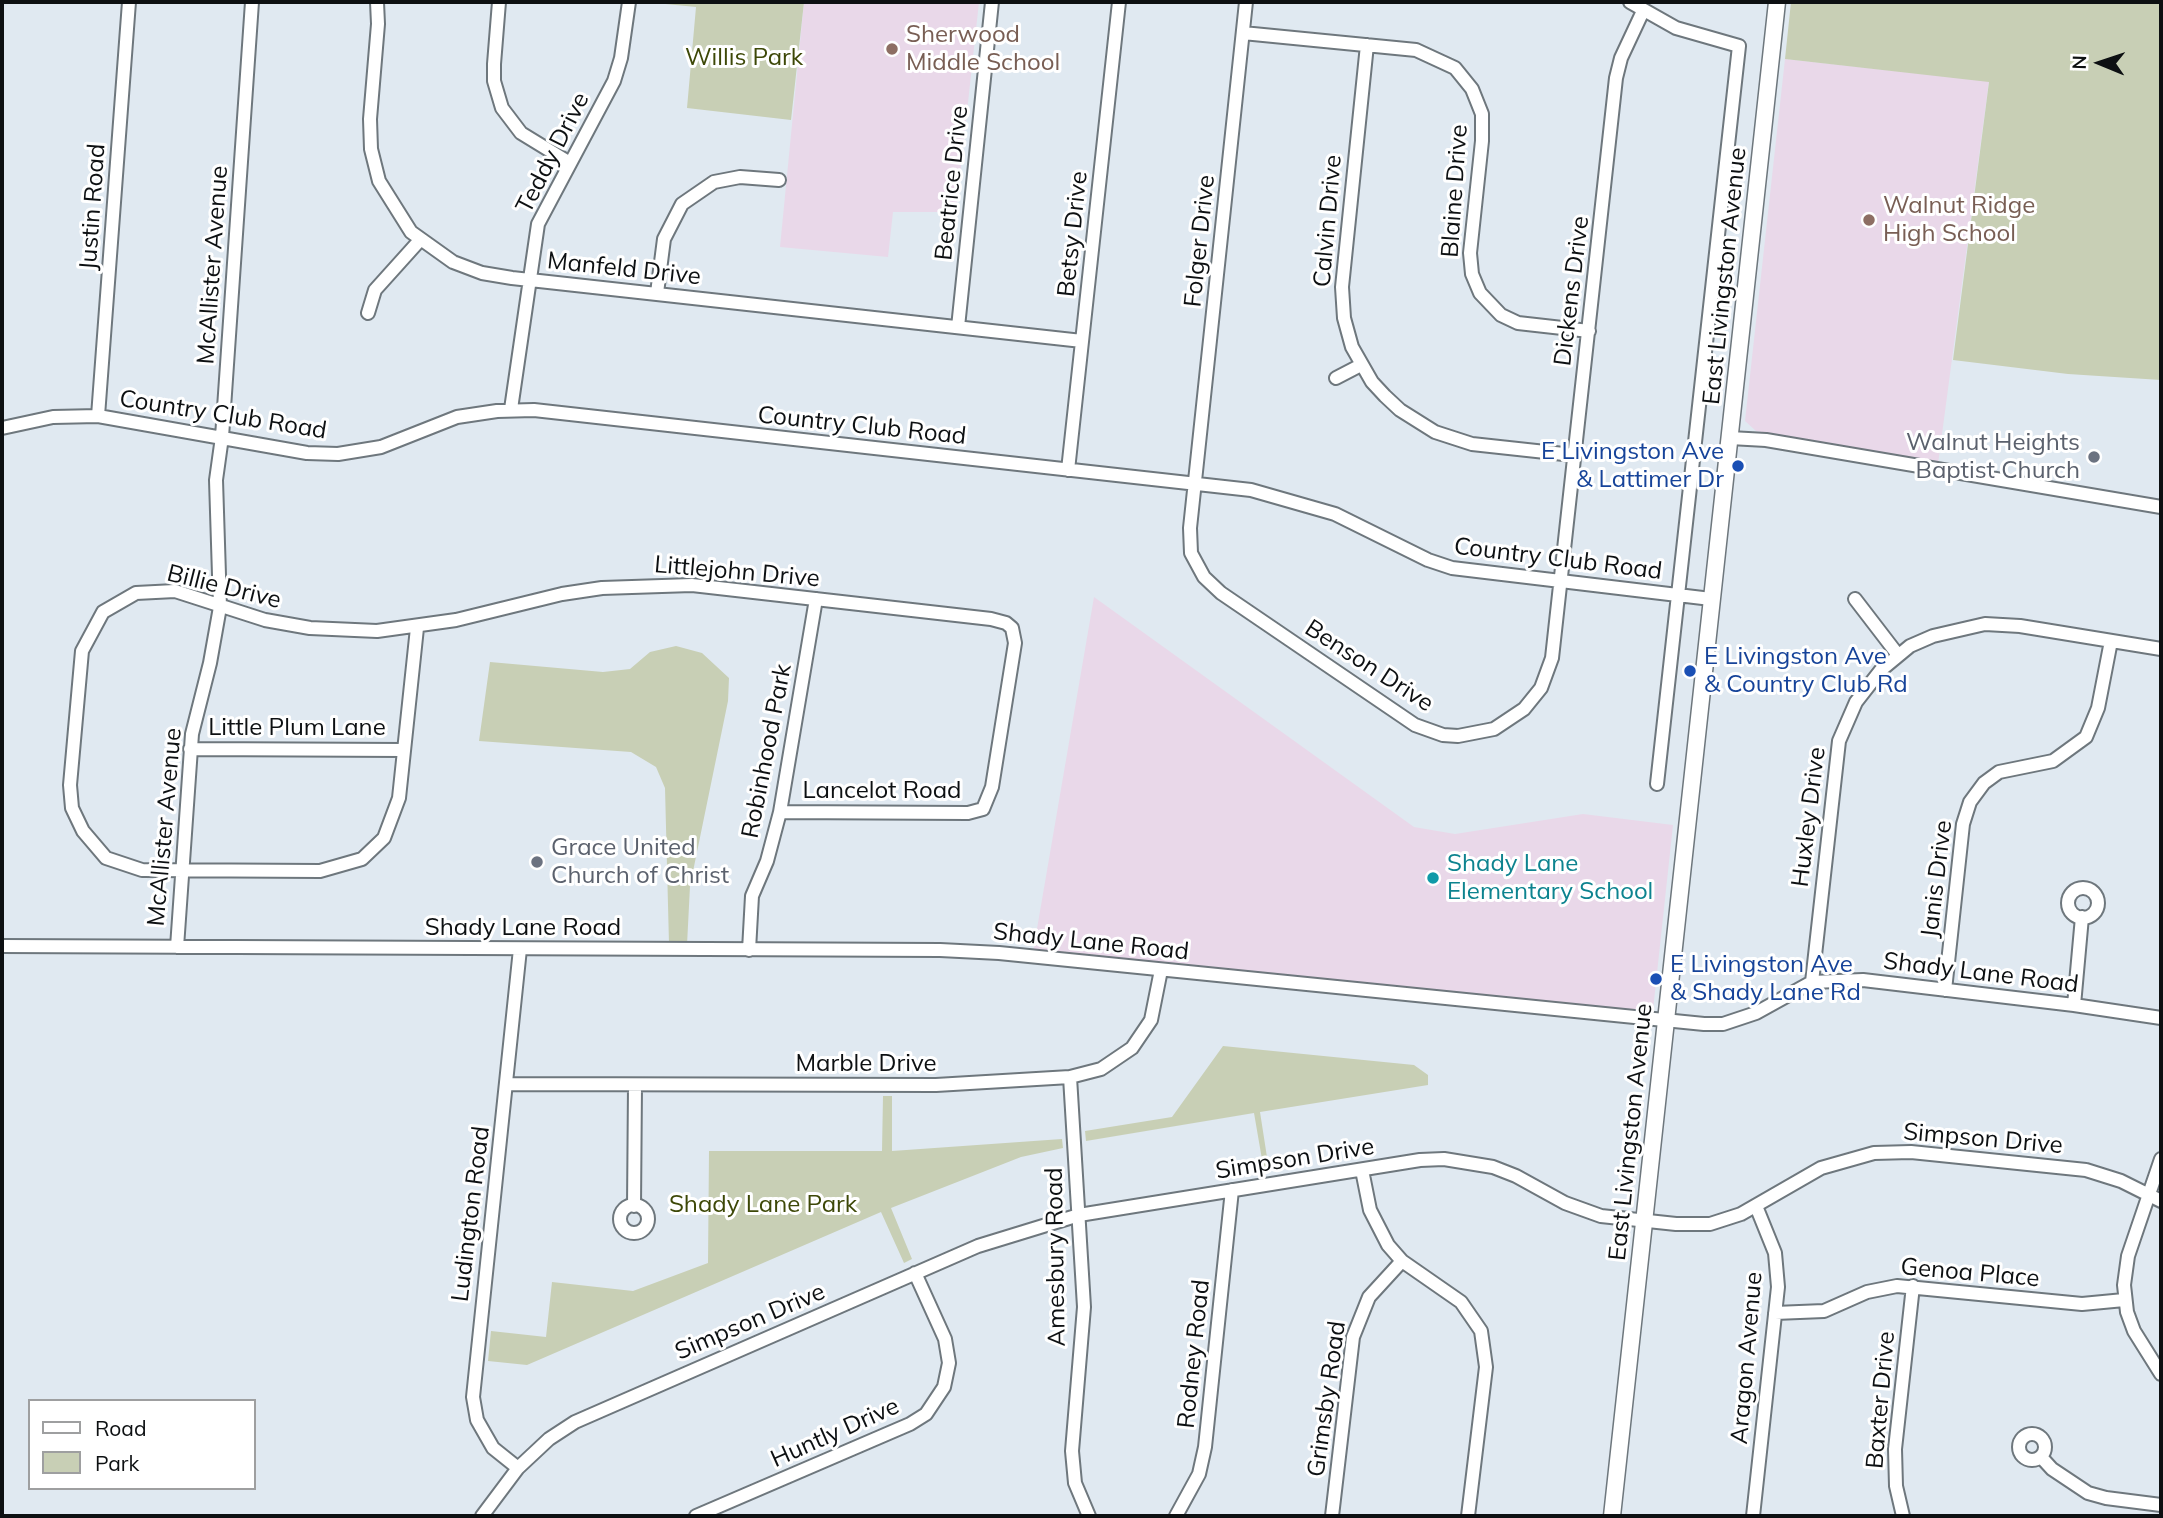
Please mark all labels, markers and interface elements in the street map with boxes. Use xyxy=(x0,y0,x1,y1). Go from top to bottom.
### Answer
place label: Sherwood Middle School xyxy=(906,21,1060,77)
north arrow xyxy=(2065,28,2135,98)
marker: Sherwood Middle School xyxy=(884,41,900,57)
park label: Willis Park xyxy=(685,44,803,72)
text: N xyxy=(2067,55,2091,70)
street label: Teddy Drive xyxy=(510,88,596,218)
street label: Beatrice Drive xyxy=(930,104,974,262)
street label: Blaine Drive xyxy=(1436,123,1474,259)
street label: Justin Road xyxy=(74,143,112,271)
street label: East Livingston Avenue xyxy=(1697,146,1753,406)
street label: Calvin Drive xyxy=(1308,154,1348,288)
street label: McAllister Avenue xyxy=(192,165,234,365)
street label: Betsy Drive xyxy=(1052,170,1094,298)
street label: Folger Drive xyxy=(1179,173,1221,309)
place label: Walnut Ridge High School xyxy=(1883,192,2035,248)
marker: Walnut Ridge High School xyxy=(1861,212,1877,228)
street label: Dickens Drive xyxy=(1549,214,1595,368)
street label: Manfeld Drive xyxy=(546,247,702,291)
street label: Country Club Road xyxy=(117,384,329,446)
street label: Country Club Road xyxy=(756,401,968,451)
place label: Walnut Heights Baptist Church xyxy=(1906,429,2080,485)
place label: E Livingston Ave & Lattimer Dr xyxy=(1541,438,1724,494)
marker: Walnut Heights Baptist Church xyxy=(2086,449,2102,465)
marker: E Livingston Ave & Lattimer Dr xyxy=(1730,458,1746,474)
street label: Country Club Road xyxy=(1452,532,1664,586)
street label: Littlejohn Drive xyxy=(653,550,821,594)
street label: Billie Drive xyxy=(164,559,284,615)
street label: Benson Drive xyxy=(1299,614,1439,718)
place label: E Livingston Ave & Country Club Rd xyxy=(1704,643,1908,699)
street label: Robinhood Park xyxy=(736,661,798,841)
marker: E Livingston Ave & Country Club Rd xyxy=(1682,663,1698,679)
street label: Little Plum Lane xyxy=(208,714,386,742)
street label: McAllister Avenue xyxy=(142,727,188,927)
street label: Huxley Drive xyxy=(1786,745,1832,889)
street label: Lancelot Road xyxy=(802,777,962,805)
street label: Janis Drive xyxy=(1916,819,1958,939)
place label: Grace United Church of Christ xyxy=(551,834,729,890)
place label: Shady Lane Elementary School xyxy=(1447,850,1653,906)
marker: Grace United Church of Christ xyxy=(529,854,545,870)
marker: Shady Lane Elementary School xyxy=(1425,870,1441,886)
street label: Shady Lane Road xyxy=(425,914,621,942)
street label: Shady Lane Road xyxy=(992,917,1190,967)
street label: Shady Lane Road xyxy=(1882,947,2080,999)
place label: E Livingston Ave & Shady Lane Rd xyxy=(1670,951,1861,1007)
marker: E Livingston Ave & Shady Lane Rd xyxy=(1648,971,1664,987)
street label: East Livingston Avenue xyxy=(1603,1002,1659,1262)
street label: Marble Drive xyxy=(795,1050,937,1078)
street label: Simpson Drive xyxy=(1902,1118,2064,1160)
street label: Ludington Road xyxy=(446,1125,496,1303)
street label: Simpson Drive xyxy=(1214,1132,1376,1186)
street label: Amesbury Road xyxy=(1040,1167,1072,1347)
park label: Shady Lane Park xyxy=(669,1191,857,1219)
street label: Genoa Place xyxy=(1899,1253,2041,1293)
street label: Aragon Avenue xyxy=(1725,1271,1769,1445)
street label: Simpson Drive xyxy=(671,1277,829,1367)
street label: Rodney Road xyxy=(1172,1278,1216,1430)
street label: Grimsby Road xyxy=(1302,1319,1352,1479)
street label: Baxter Drive xyxy=(1861,1330,1901,1470)
street label: Huntly Drive xyxy=(766,1392,904,1474)
legend xyxy=(28,1399,256,1490)
text: Road xyxy=(95,1415,146,1441)
text: Park xyxy=(95,1450,139,1476)

